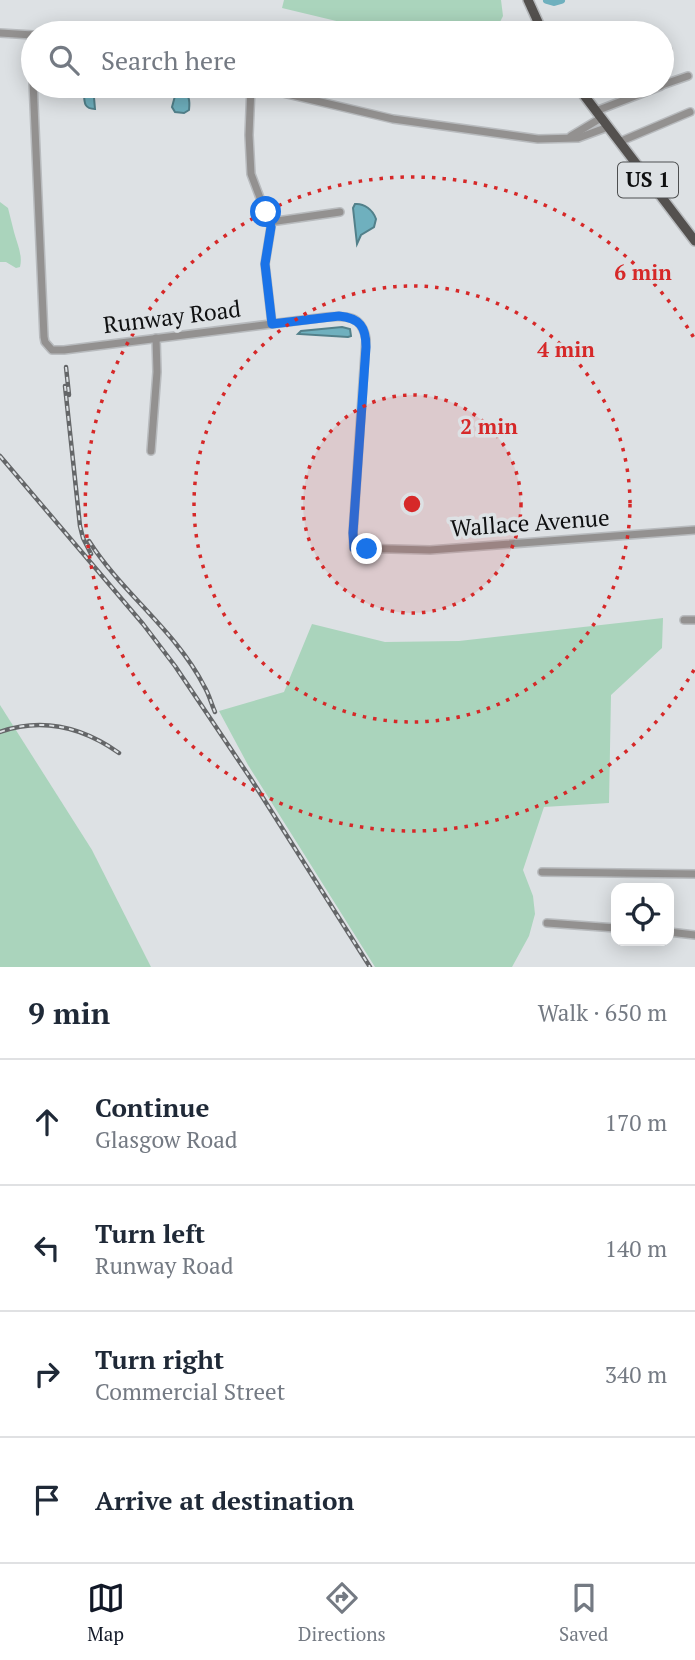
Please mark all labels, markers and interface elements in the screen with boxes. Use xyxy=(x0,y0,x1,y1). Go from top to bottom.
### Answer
search box xyxy=(21,21,674,98)
icon: search xyxy=(45,41,83,79)
text: Search here xyxy=(101,43,236,77)
road number: US 1 xyxy=(618,162,678,198)
route start xyxy=(250,196,281,227)
text: 6 min xyxy=(614,258,672,286)
street label: Runway Road xyxy=(101,293,243,340)
text: 4 min xyxy=(537,335,595,363)
text: 2 min xyxy=(460,412,518,440)
centre of rings xyxy=(400,492,424,516)
street label: Wallace Avenue xyxy=(449,501,611,544)
route end xyxy=(351,533,382,564)
map controls xyxy=(611,883,674,946)
button: locate xyxy=(611,883,674,946)
text: 9 min xyxy=(28,993,110,1033)
text: Walk · 650 m xyxy=(538,997,667,1028)
text: Continue xyxy=(95,1090,209,1124)
icon: ahead xyxy=(28,1103,66,1141)
text: 170 m xyxy=(605,1107,667,1138)
text: Glasgow Road xyxy=(95,1124,238,1155)
text: Turn left xyxy=(95,1216,205,1250)
icon: left xyxy=(28,1229,66,1267)
text: 140 m xyxy=(605,1233,667,1264)
text: Runway Road xyxy=(95,1250,233,1281)
text: Turn right xyxy=(95,1342,224,1376)
icon: right xyxy=(28,1355,66,1393)
text: 340 m xyxy=(605,1359,667,1390)
text: Commercial Street xyxy=(95,1376,285,1407)
icon: arrive xyxy=(28,1481,66,1519)
text: Arrive at destination xyxy=(95,1483,354,1517)
tab: Map xyxy=(87,1579,125,1646)
tab: Directions xyxy=(298,1579,386,1646)
tab: Saved xyxy=(559,1579,608,1646)

